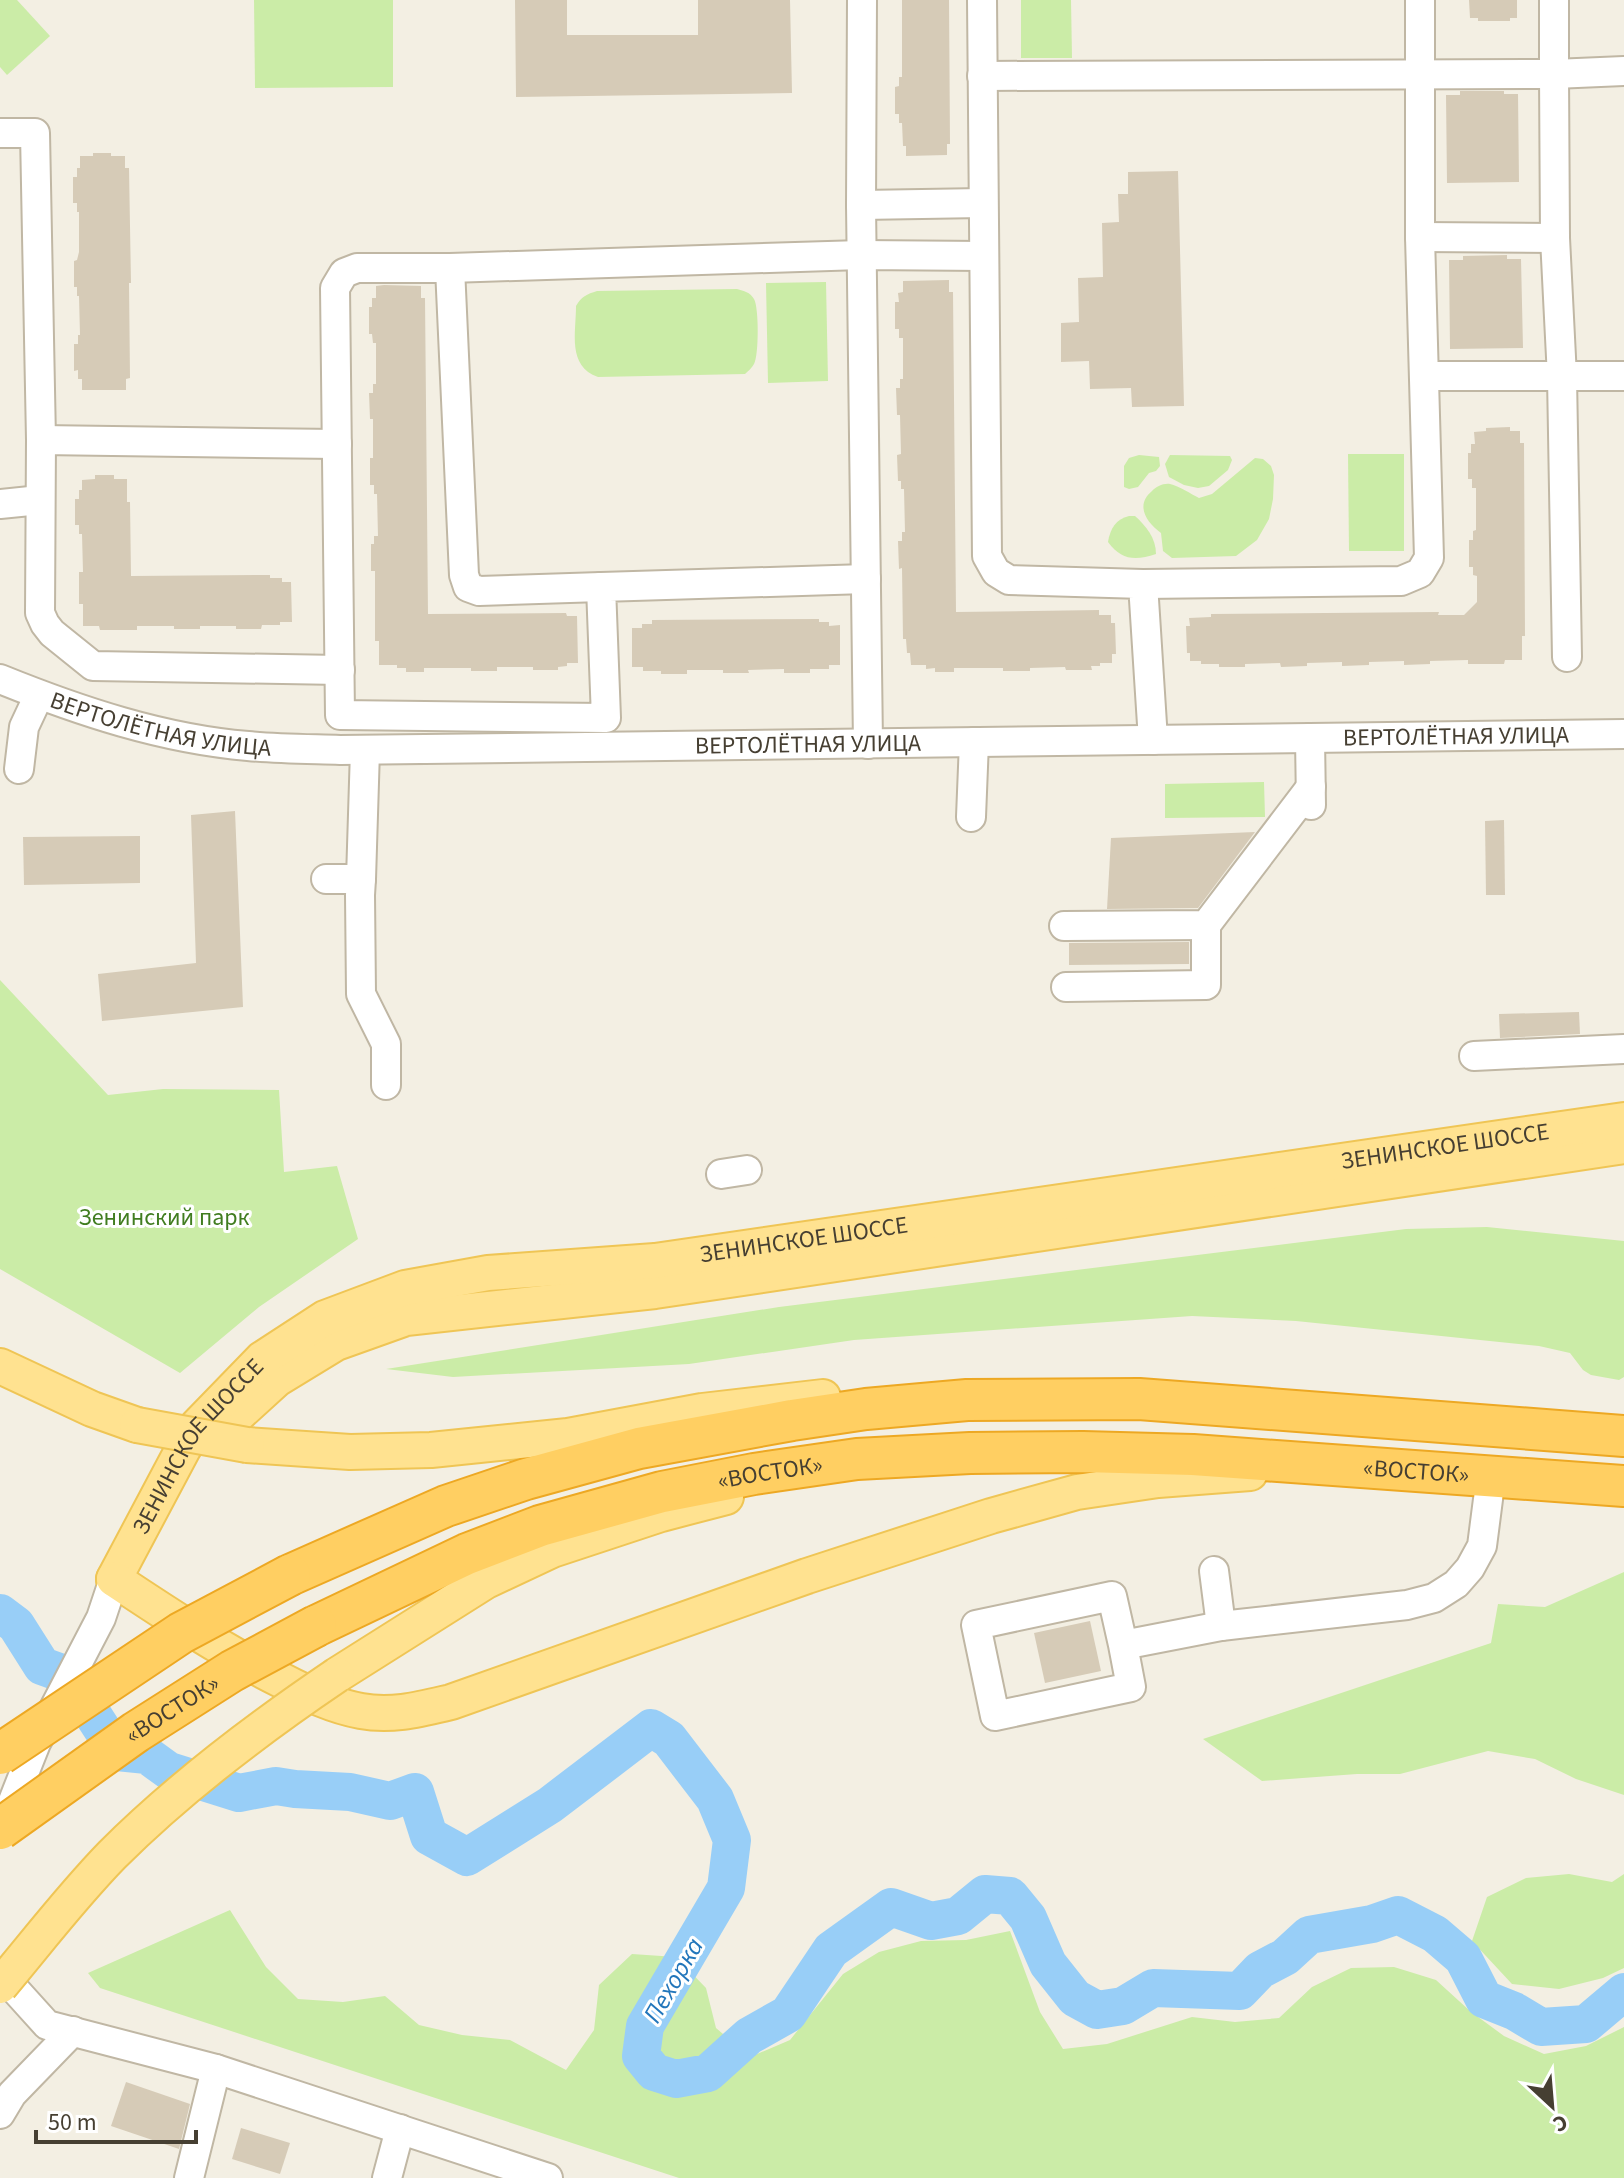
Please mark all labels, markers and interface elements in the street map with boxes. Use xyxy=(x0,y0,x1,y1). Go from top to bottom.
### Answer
street label: ВЕРТОЛЁТНАЯ УЛИЦА xyxy=(45,683,272,766)
street label: ВЕРТОЛЁТНАЯ УЛИЦА xyxy=(1343,718,1569,756)
street label: ВЕРТОЛЁТНАЯ УЛИЦА xyxy=(695,726,921,764)
street label: ЗЕНИНСКОЕ ШОССЕ xyxy=(1338,1114,1551,1179)
park label: Зенинский парк xyxy=(79,1200,250,1235)
street label: ЗЕНИНСКОЕ ШОССЕ xyxy=(697,1207,910,1272)
street label: ЗЕНИНСКОЕ ШОССЕ xyxy=(124,1350,272,1541)
street label: «ВОСТОК» xyxy=(715,1447,825,1499)
street label: «ВОСТОК» xyxy=(1362,1450,1470,1493)
street label: «ВОСТОК» xyxy=(118,1666,227,1752)
water label: Пехорка xyxy=(634,1931,713,2030)
north arrow xyxy=(1512,2066,1592,2146)
scale bar xyxy=(36,2094,196,2144)
text: 50 m xyxy=(48,2105,97,2140)
text: С xyxy=(1547,2106,1573,2140)

